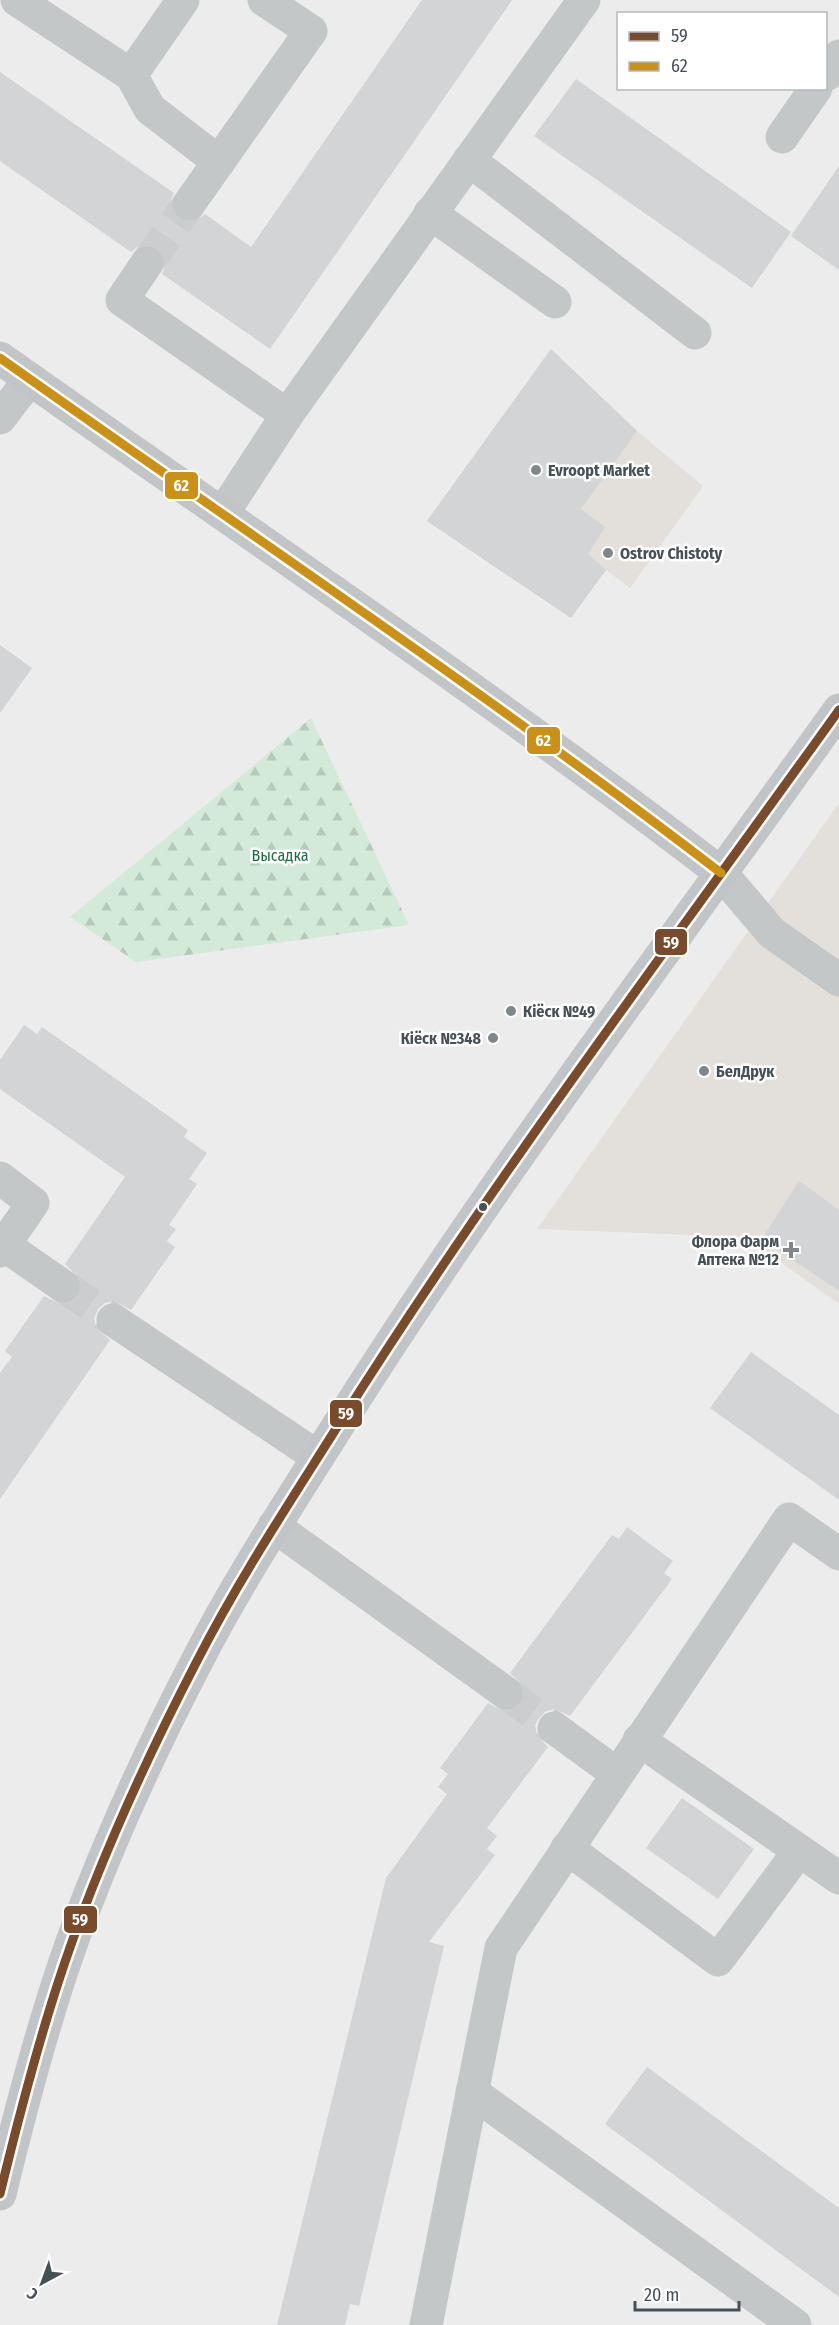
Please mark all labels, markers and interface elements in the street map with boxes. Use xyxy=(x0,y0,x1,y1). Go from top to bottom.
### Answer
legend xyxy=(617,12,827,90)
text: 59 xyxy=(671,25,688,47)
text: 62 xyxy=(671,55,688,77)
place label: Evroopt Market xyxy=(548,461,650,480)
marker: Evroopt Market xyxy=(529,463,543,477)
line badge: 62 xyxy=(164,471,199,500)
text: 62 xyxy=(173,476,189,495)
place label: Ostrov Chistoty xyxy=(620,544,723,563)
marker: Ostrov Chistoty xyxy=(601,546,615,560)
line badge: 62 xyxy=(526,726,561,755)
text: 62 xyxy=(535,731,551,750)
park label: Высадка xyxy=(251,846,309,865)
line badge: 59 xyxy=(654,928,688,956)
text: 59 xyxy=(663,933,679,952)
place label: Кіёск №49 xyxy=(523,1002,595,1021)
marker: Кіёск №49 xyxy=(504,1004,518,1018)
place label: Кіёск №348 xyxy=(401,1029,482,1048)
marker: Кіёск №348 xyxy=(486,1031,500,1045)
place label: БелДрук xyxy=(716,1062,775,1081)
marker: БелДрук xyxy=(697,1064,711,1078)
unlabelled marker xyxy=(477,1201,489,1213)
place label: Флора Фарм Аптека №12 xyxy=(692,1232,780,1269)
marker: Флора Фарм Аптека №12 xyxy=(784,1243,798,1257)
line badge: 59 xyxy=(329,1399,363,1428)
text: 59 xyxy=(338,1404,354,1423)
line badge: 59 xyxy=(63,1905,98,1934)
text: 59 xyxy=(72,1910,88,1929)
north arrow xyxy=(12,2253,72,2313)
scale bar xyxy=(635,2274,738,2312)
text: С xyxy=(23,2284,42,2304)
text: 20 m xyxy=(644,2284,679,2306)

